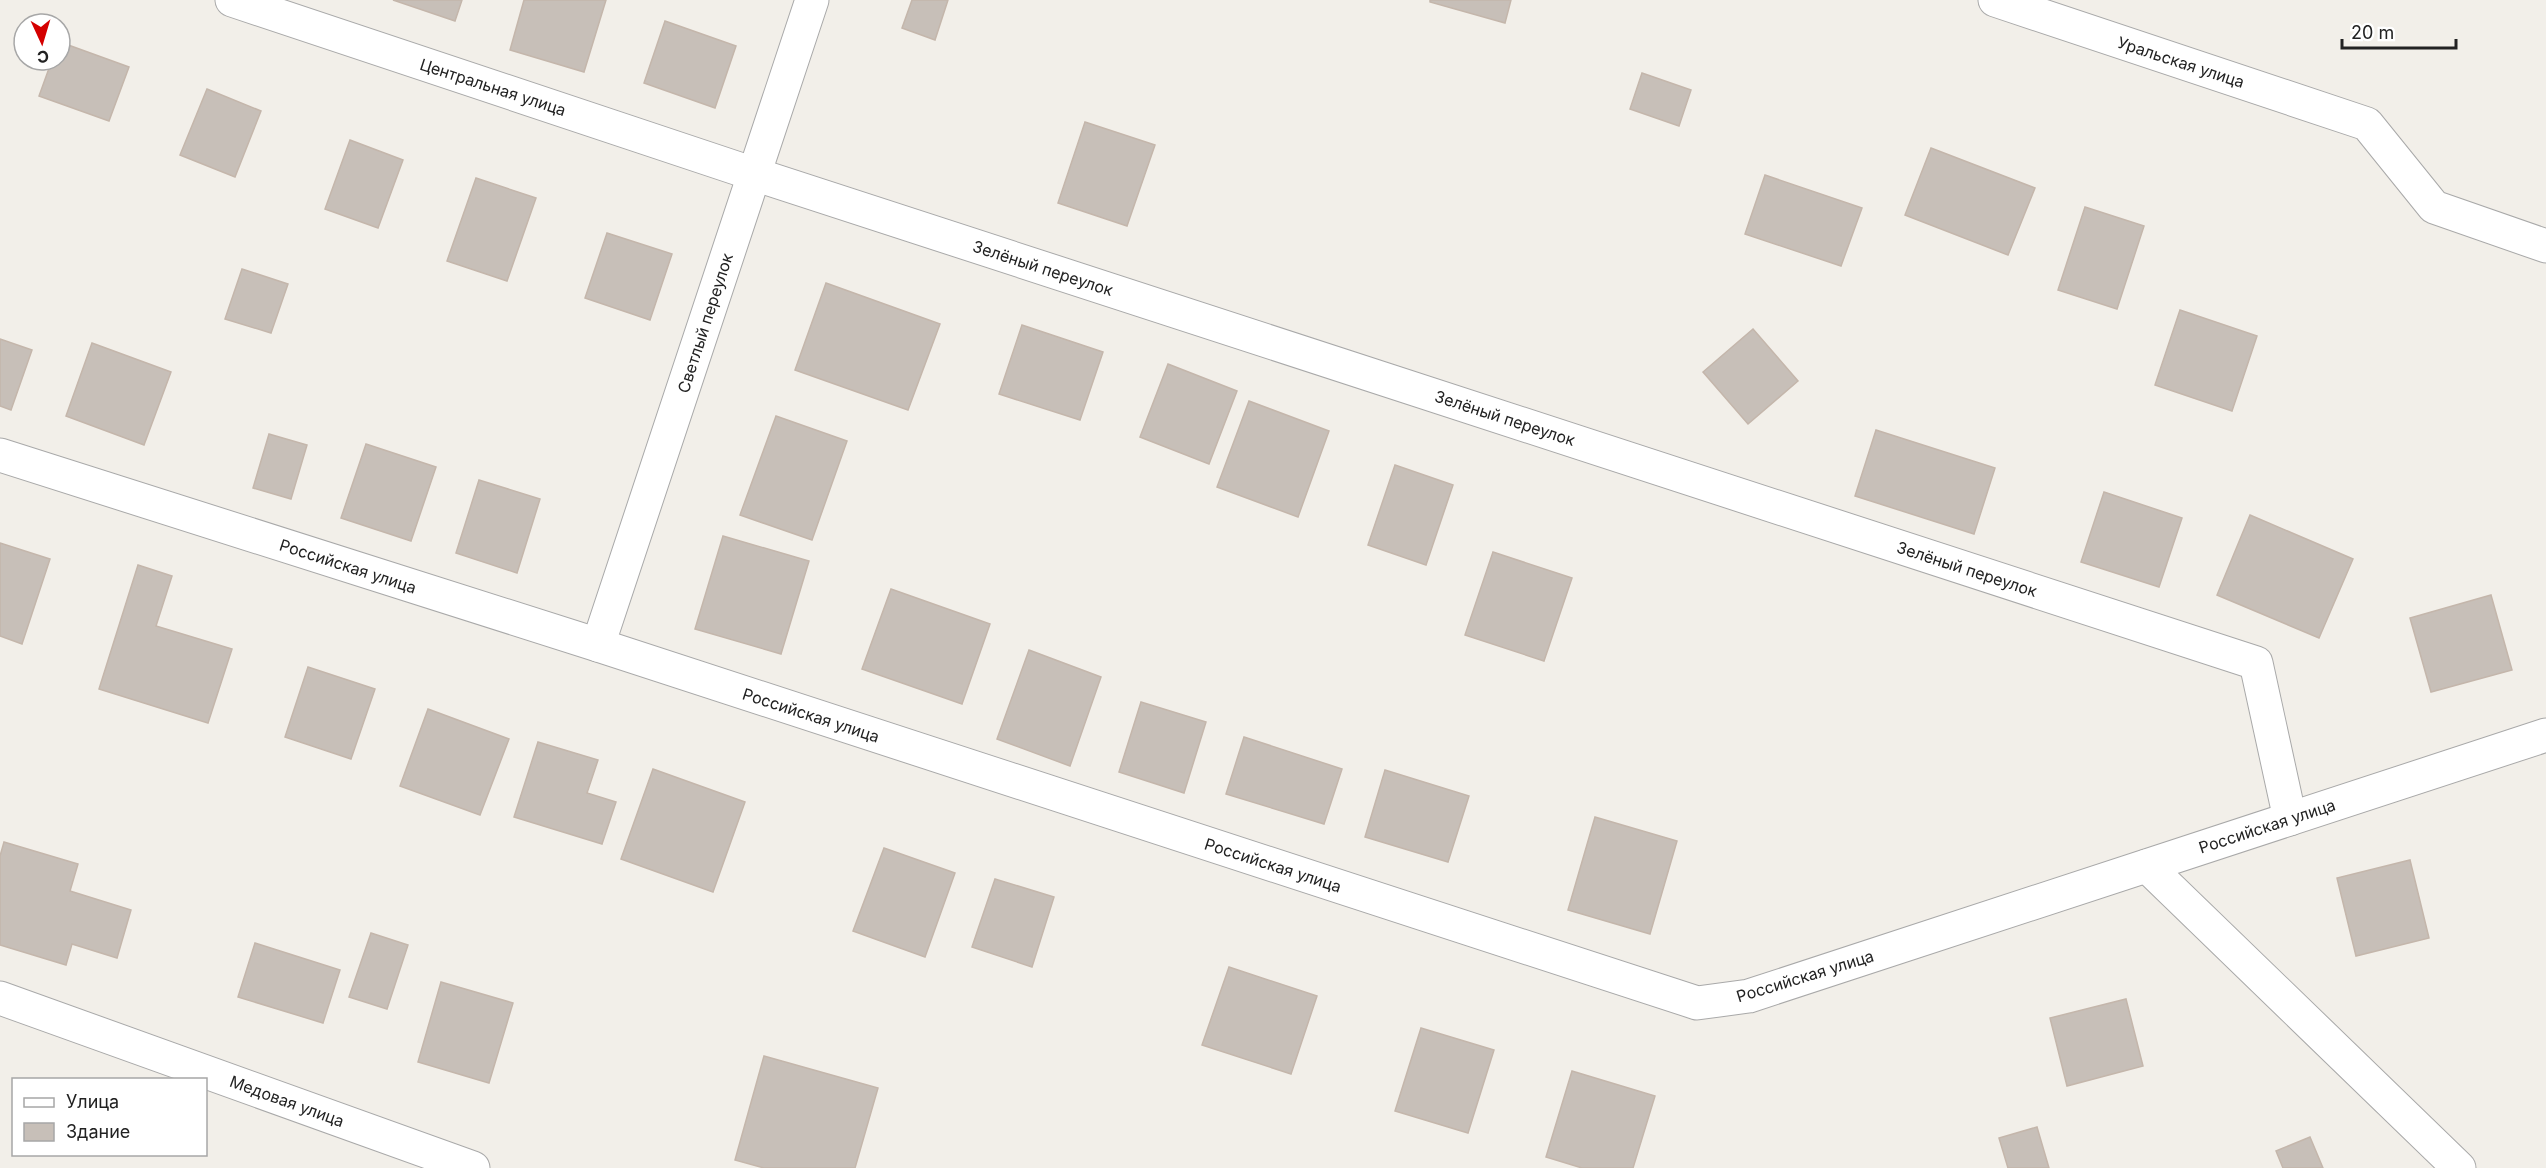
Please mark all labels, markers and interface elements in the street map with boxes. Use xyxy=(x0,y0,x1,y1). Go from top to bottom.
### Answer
north arrow xyxy=(12,12,72,72)
scale bar xyxy=(2342,12,2456,50)
text: 20 m xyxy=(2351,22,2394,43)
street label: Уральская улица xyxy=(2115,32,2247,92)
text: С xyxy=(36,47,50,67)
street label: Центральная улица xyxy=(417,54,569,120)
street label: Зелёный переулок xyxy=(970,236,1116,300)
street label: Светлый переулок xyxy=(673,250,737,395)
street label: Зелёный переулок xyxy=(1432,386,1578,450)
street label: Российская улица xyxy=(277,534,419,598)
street label: Зелёный переулок xyxy=(1894,537,2040,601)
street label: Российская улица xyxy=(740,683,882,747)
street label: Российская улица xyxy=(2196,794,2338,858)
street label: Российская улица xyxy=(1202,833,1344,897)
street label: Российская улица xyxy=(1734,946,1876,1006)
street label: Медовая улица xyxy=(227,1071,347,1131)
legend xyxy=(12,1078,207,1156)
text: Улица xyxy=(66,1091,119,1112)
text: Здание xyxy=(66,1121,130,1142)

